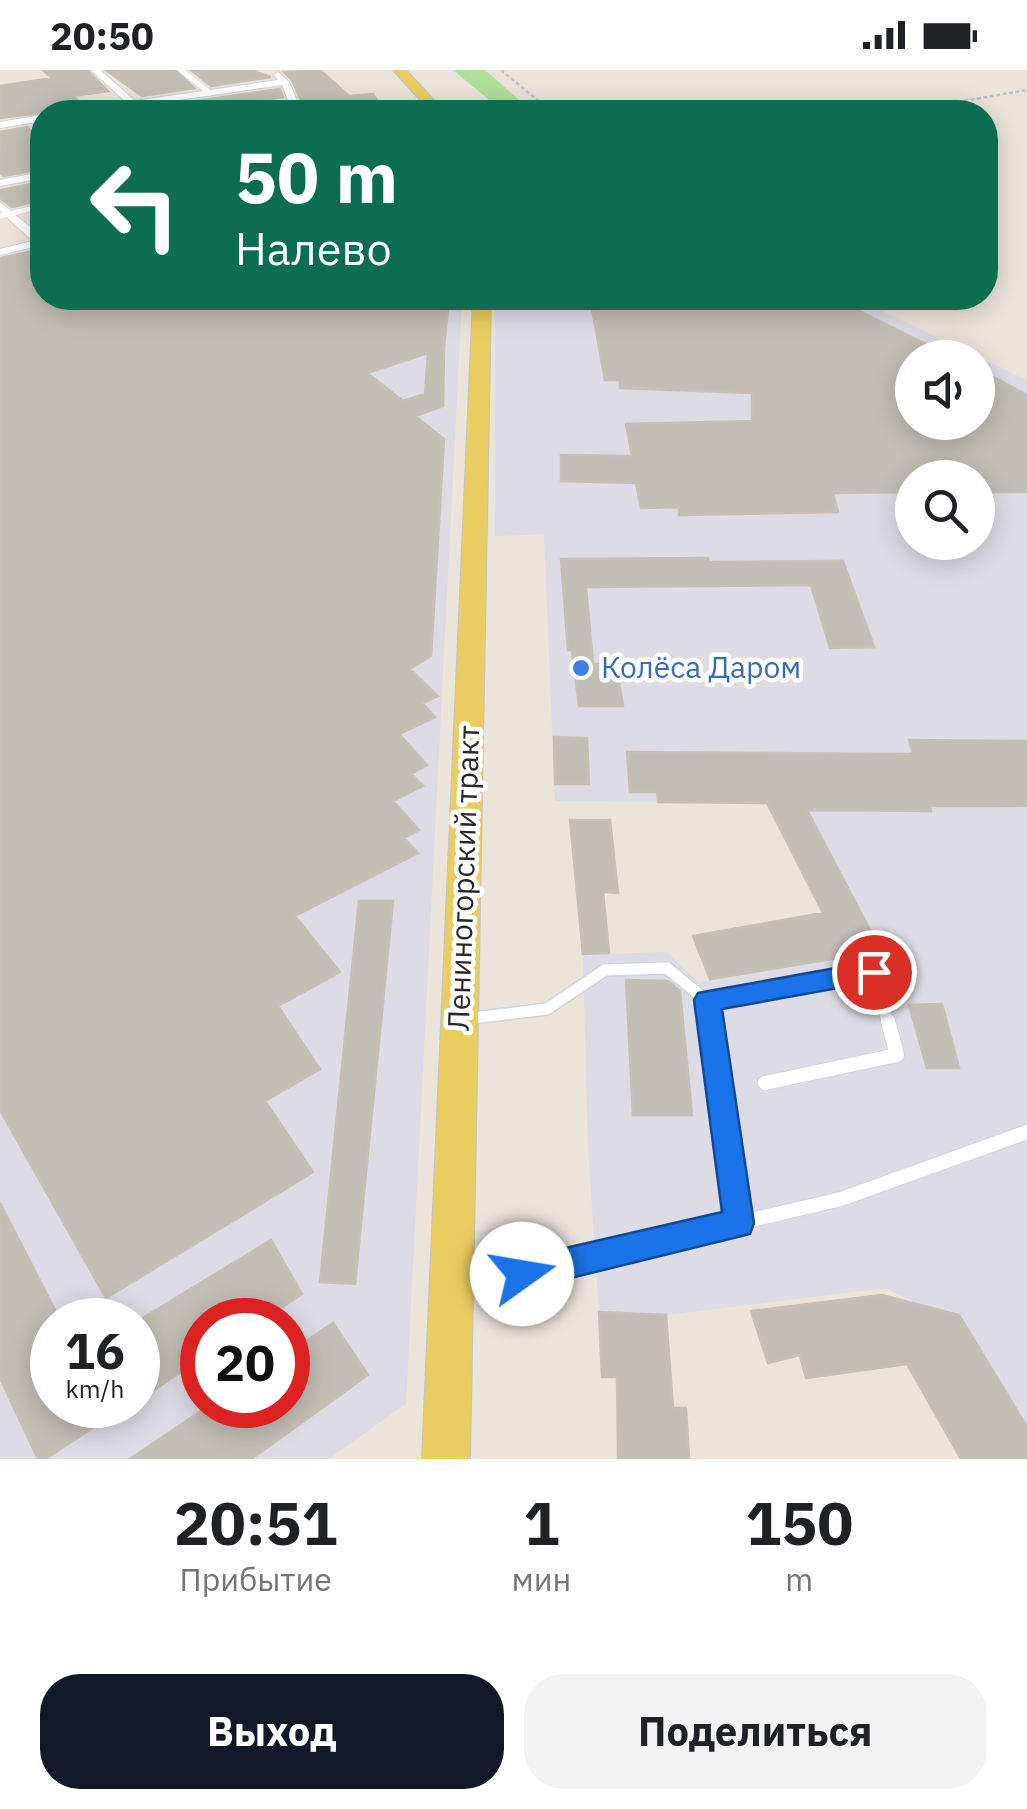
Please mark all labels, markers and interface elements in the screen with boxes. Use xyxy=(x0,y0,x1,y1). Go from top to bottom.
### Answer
text: 20:50 xyxy=(50,11,154,60)
text: 50 m xyxy=(235,131,398,222)
icon: left xyxy=(70,140,200,270)
text: Налево xyxy=(235,219,392,277)
map controls xyxy=(895,340,995,560)
button: sound xyxy=(895,340,995,440)
button: search xyxy=(895,460,995,560)
place label: Колёса Даром xyxy=(601,647,801,686)
marker: Колёса Даром xyxy=(570,657,592,679)
street label: Лениногорский тракт xyxy=(438,725,487,1031)
pin xyxy=(832,930,917,1015)
icon: arrive xyxy=(847,945,902,1000)
position arrow xyxy=(470,1222,574,1326)
speed limit sign: 20 xyxy=(180,1298,310,1428)
text: 16 xyxy=(65,1318,125,1383)
text: km/h xyxy=(66,1372,124,1405)
text: 20:51 xyxy=(174,1483,338,1562)
text: 1 xyxy=(523,1483,559,1562)
text: 150 xyxy=(745,1483,853,1562)
text: Прибытие xyxy=(180,1558,332,1600)
text: мин xyxy=(511,1558,571,1600)
text: m xyxy=(785,1558,813,1600)
button: Выход xyxy=(40,1674,504,1789)
button: Поделиться xyxy=(524,1674,987,1789)

